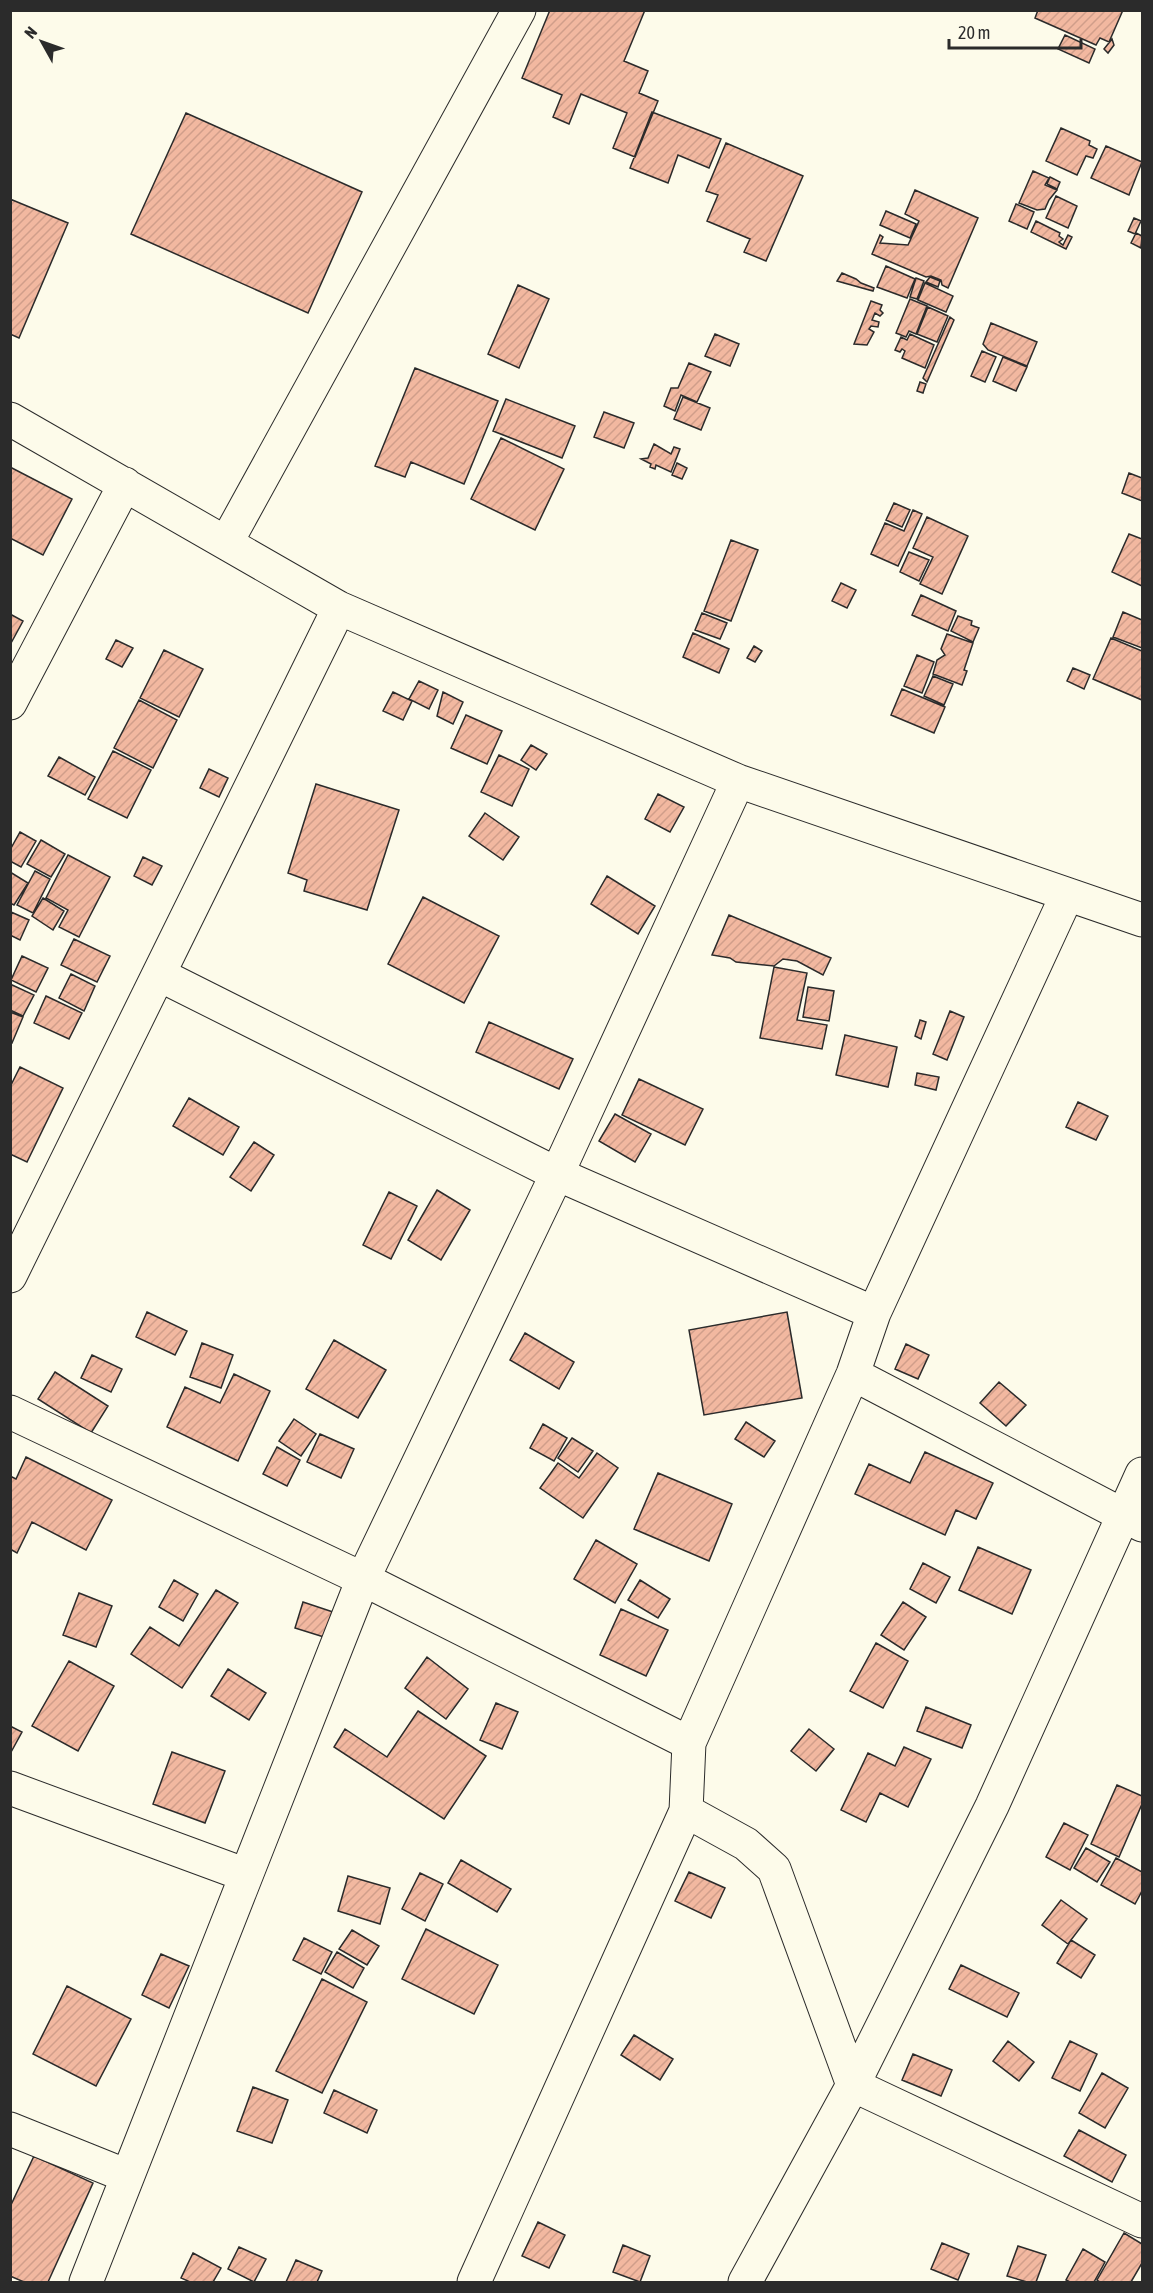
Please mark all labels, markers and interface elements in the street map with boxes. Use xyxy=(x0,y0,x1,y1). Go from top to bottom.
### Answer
north arrow xyxy=(12,12,72,72)
scale bar xyxy=(949,12,1081,50)
text: 20 m xyxy=(958,22,990,43)
text: N xyxy=(21,23,40,42)

